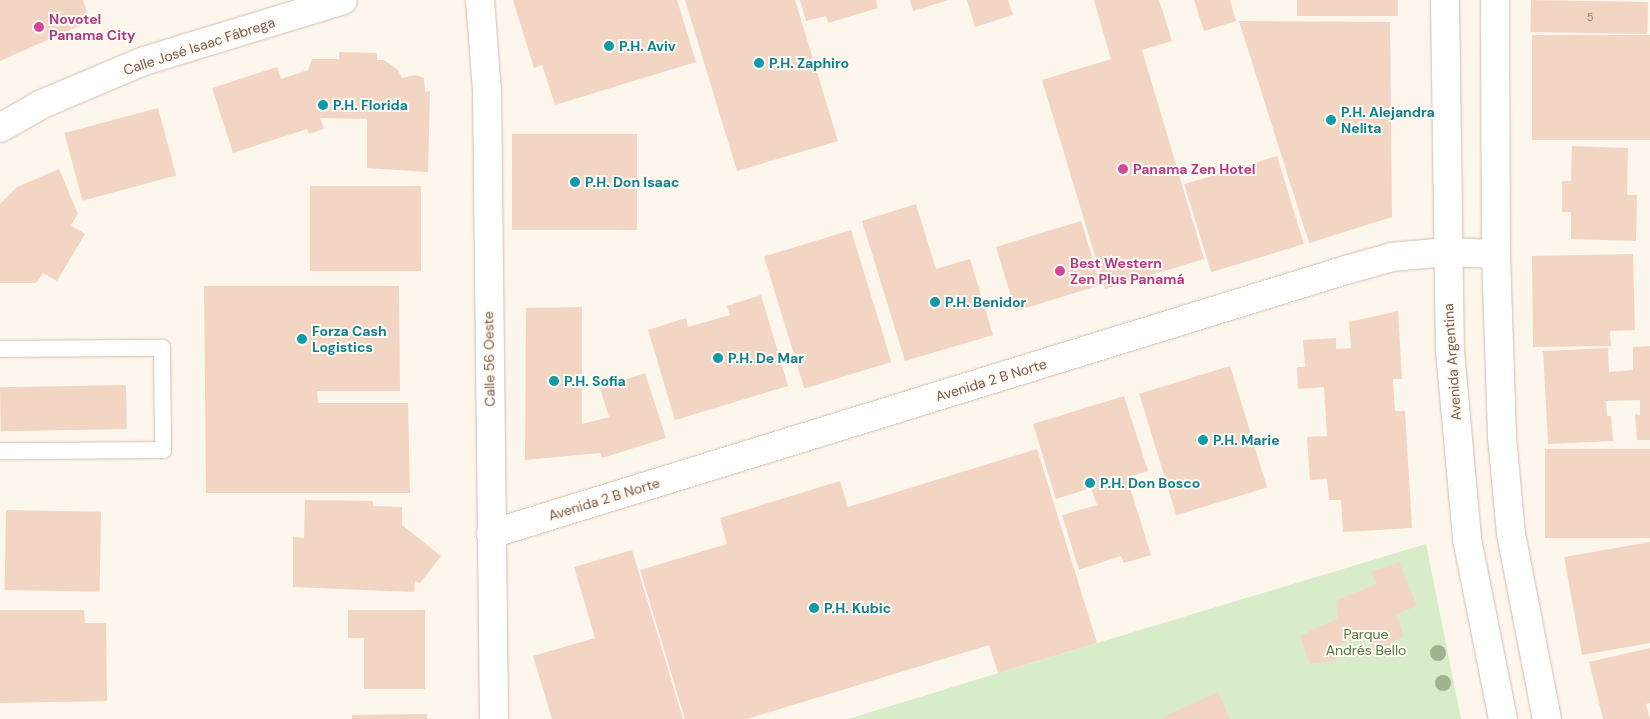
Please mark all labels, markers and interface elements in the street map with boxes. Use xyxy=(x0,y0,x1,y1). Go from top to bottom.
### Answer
house number: 5 xyxy=(1587,10,1593,24)
place label: Novotel Panama City xyxy=(49,11,136,44)
street label: Calle José Isaac Fábrega xyxy=(121,14,277,78)
marker: Novotel Panama City xyxy=(33,21,45,33)
place label: P.H. Aviv xyxy=(619,38,676,54)
marker: P.H. Aviv xyxy=(603,40,615,52)
place label: P.H. Zaphiro xyxy=(769,55,849,71)
marker: P.H. Zaphiro xyxy=(753,57,765,69)
place label: P.H. Florida xyxy=(333,97,408,113)
marker: P.H. Florida xyxy=(317,99,329,111)
place label: P.H. Alejandra Nelita xyxy=(1341,104,1435,136)
marker: P.H. Alejandra Nelita xyxy=(1325,114,1337,126)
place label: Panama Zen Hotel xyxy=(1133,161,1256,177)
marker: Panama Zen Hotel xyxy=(1117,163,1129,175)
place label: P.H. Don Isaac xyxy=(585,174,679,190)
marker: P.H. Don Isaac xyxy=(569,176,581,188)
place label: Best Western Zen Plus Panamá xyxy=(1070,255,1185,288)
marker: Best Western Zen Plus Panamá xyxy=(1054,265,1066,277)
place label: P.H. Benidor xyxy=(945,294,1026,310)
marker: P.H. Benidor xyxy=(929,296,941,308)
street label: Avenida Argentina xyxy=(1440,303,1464,421)
street label: Calle 56 Oeste xyxy=(480,311,498,407)
place label: Forza Cash Logistics xyxy=(312,323,387,356)
marker: Forza Cash Logistics xyxy=(296,333,308,345)
place label: P.H. De Mar xyxy=(728,350,804,366)
marker: P.H. De Mar xyxy=(712,352,724,364)
street label: Avenida 2 B Norte xyxy=(933,355,1049,405)
place label: P.H. Sofia xyxy=(564,373,626,389)
marker: P.H. Sofia xyxy=(548,375,560,387)
place label: P.H. Marie xyxy=(1213,432,1280,448)
marker: P.H. Marie xyxy=(1197,434,1209,446)
street label: Avenida 2 B Norte xyxy=(546,474,662,524)
place label: P.H. Don Bosco xyxy=(1100,475,1200,491)
marker: P.H. Don Bosco xyxy=(1084,477,1096,489)
place label: P.H. Kubic xyxy=(824,600,891,616)
marker: P.H. Kubic xyxy=(808,602,820,614)
park label: Parque Andrés Bello xyxy=(1326,626,1406,658)

